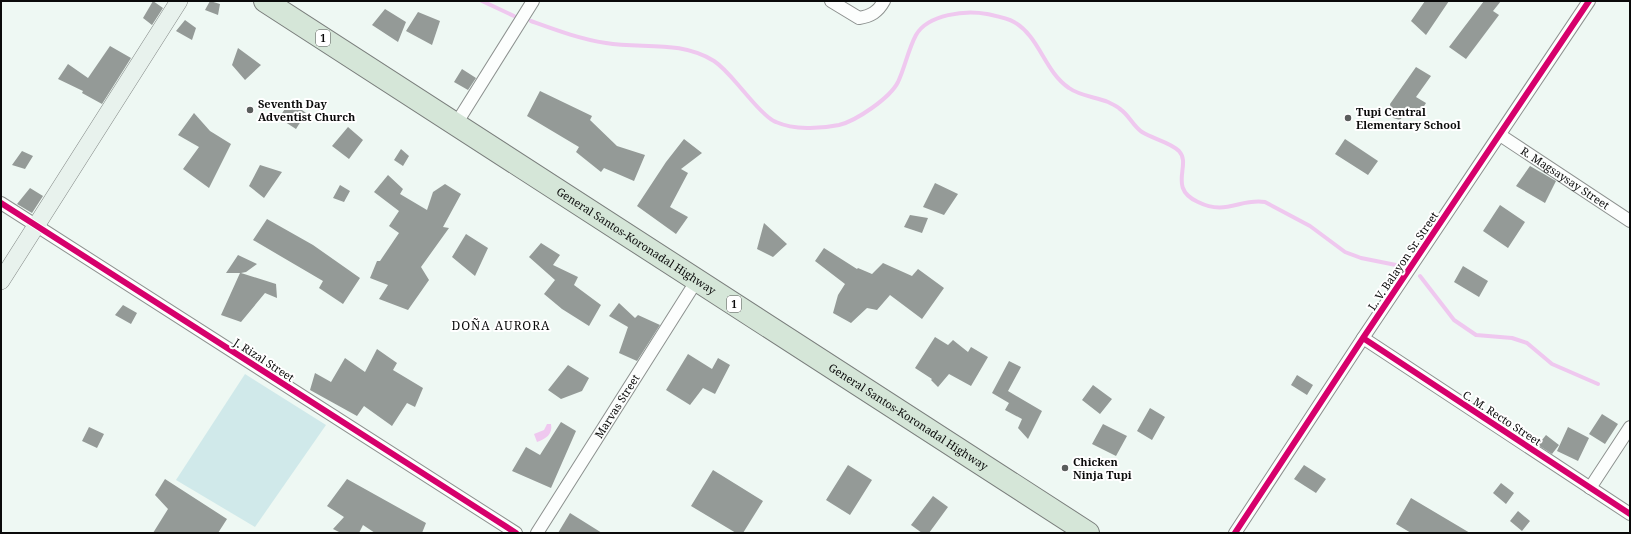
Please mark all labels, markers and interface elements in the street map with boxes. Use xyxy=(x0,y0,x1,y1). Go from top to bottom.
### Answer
road number: 1 xyxy=(316,30,330,46)
place label: Seventh Day Adventist Church xyxy=(258,96,356,124)
place label: Tupi Central Elementary School xyxy=(1356,104,1461,132)
marker: Seventh Day Adventist Church xyxy=(245,105,255,115)
marker: Tupi Central Elementary School xyxy=(1343,113,1353,123)
street label: R. Magsaysay Street xyxy=(1518,143,1613,212)
street label: General Santos-Koronadal Highway xyxy=(554,183,720,298)
street label: L. V. Balayon Sr. Street xyxy=(1364,209,1441,313)
road number: 1 xyxy=(727,296,741,312)
district label: DOÑA AURORA xyxy=(451,317,551,334)
street label: J. Rizal Street xyxy=(230,334,297,385)
street label: General Santos-Koronadal Highway xyxy=(826,359,992,474)
street label: Marvas Street xyxy=(591,371,643,441)
street label: C. M. Recto Street xyxy=(1460,387,1544,449)
place label: Chicken Ninja Tupi xyxy=(1073,454,1132,482)
marker: Chicken Ninja Tupi xyxy=(1060,463,1070,473)

